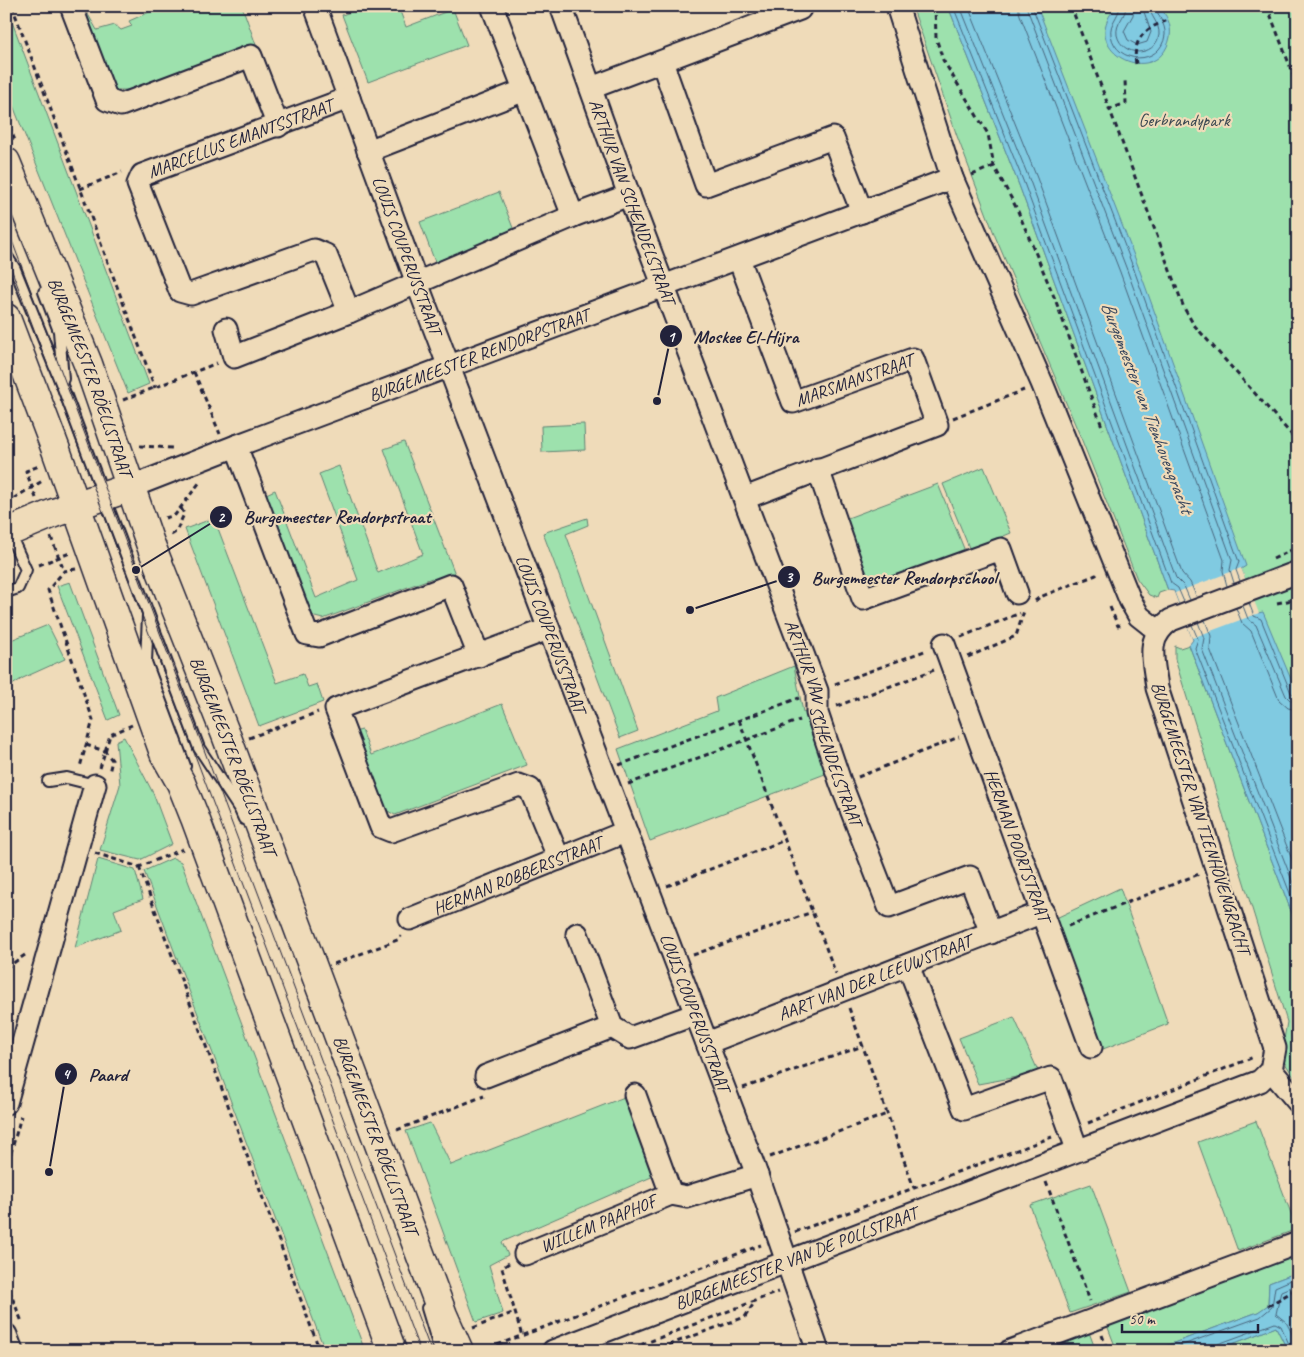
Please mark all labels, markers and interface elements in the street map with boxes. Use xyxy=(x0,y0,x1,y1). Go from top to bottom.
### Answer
street label: MARCELLUS EMANTSSTRAAT xyxy=(145,92,340,183)
street label: ARTHUR VAN SCHENDELSTRAAT xyxy=(584,96,682,310)
park label: Gerbrandypark xyxy=(1138,109,1231,131)
street label: LOUIS COUPERUSSTRAAT xyxy=(368,173,448,341)
street label: BURGEMEESTER RÖELLSTRAAT xyxy=(43,274,139,484)
water label: Burgemeester van Tienhovengracht xyxy=(1096,298,1200,520)
street label: BURGEMEESTER RENDORPSTRAAT xyxy=(365,302,596,406)
callout: Moskee El-Hijra xyxy=(658,319,808,353)
text: Moskee El-Hijra xyxy=(694,325,800,349)
text: 1 xyxy=(668,328,677,347)
street label: MARSMANSTRAAT xyxy=(793,347,920,411)
callout: Burgemeester Rendorpstraat xyxy=(208,500,441,534)
text: Burgemeester Rendorpstraat xyxy=(244,505,433,529)
text: 2 xyxy=(218,508,226,527)
street label: LOUIS COUPERUSSTRAAT xyxy=(511,552,592,720)
callout: Burgemeester Rendorpschool xyxy=(777,560,1007,594)
text: Burgemeester Rendorpschool xyxy=(811,566,1000,590)
text: 3 xyxy=(786,568,794,587)
street label: ARTHUR VAN SCHENDELSTRAAT xyxy=(780,616,869,833)
street label: BURGEMEESTER RÖELLSTRAAT xyxy=(185,654,283,863)
street label: BURGEMEESTER VAN TIENHOVENGRACHT xyxy=(1146,679,1257,961)
street label: HERMAN POORTSTRAAT xyxy=(979,766,1057,929)
street label: HERMAN ROBBERSSTRAAT xyxy=(430,830,609,920)
street label: AART VAN DER LEEUWSTRAAT xyxy=(775,928,979,1025)
street label: LOUIS COUPERUSSTRAAT xyxy=(655,930,737,1098)
street label: BURGEMEESTER RÖELLSTRAAT xyxy=(328,1032,425,1242)
callout: Paard xyxy=(53,1057,137,1091)
text: Paard xyxy=(89,1063,131,1087)
text: 4 xyxy=(63,1065,72,1084)
street label: WILLEM PAAPHOF xyxy=(537,1189,663,1257)
street label: BURGEMEESTER VAN DE POLLSTRAAT xyxy=(672,1200,924,1314)
scale bar xyxy=(1122,1302,1258,1334)
text: 50 m xyxy=(1129,1310,1156,1329)

